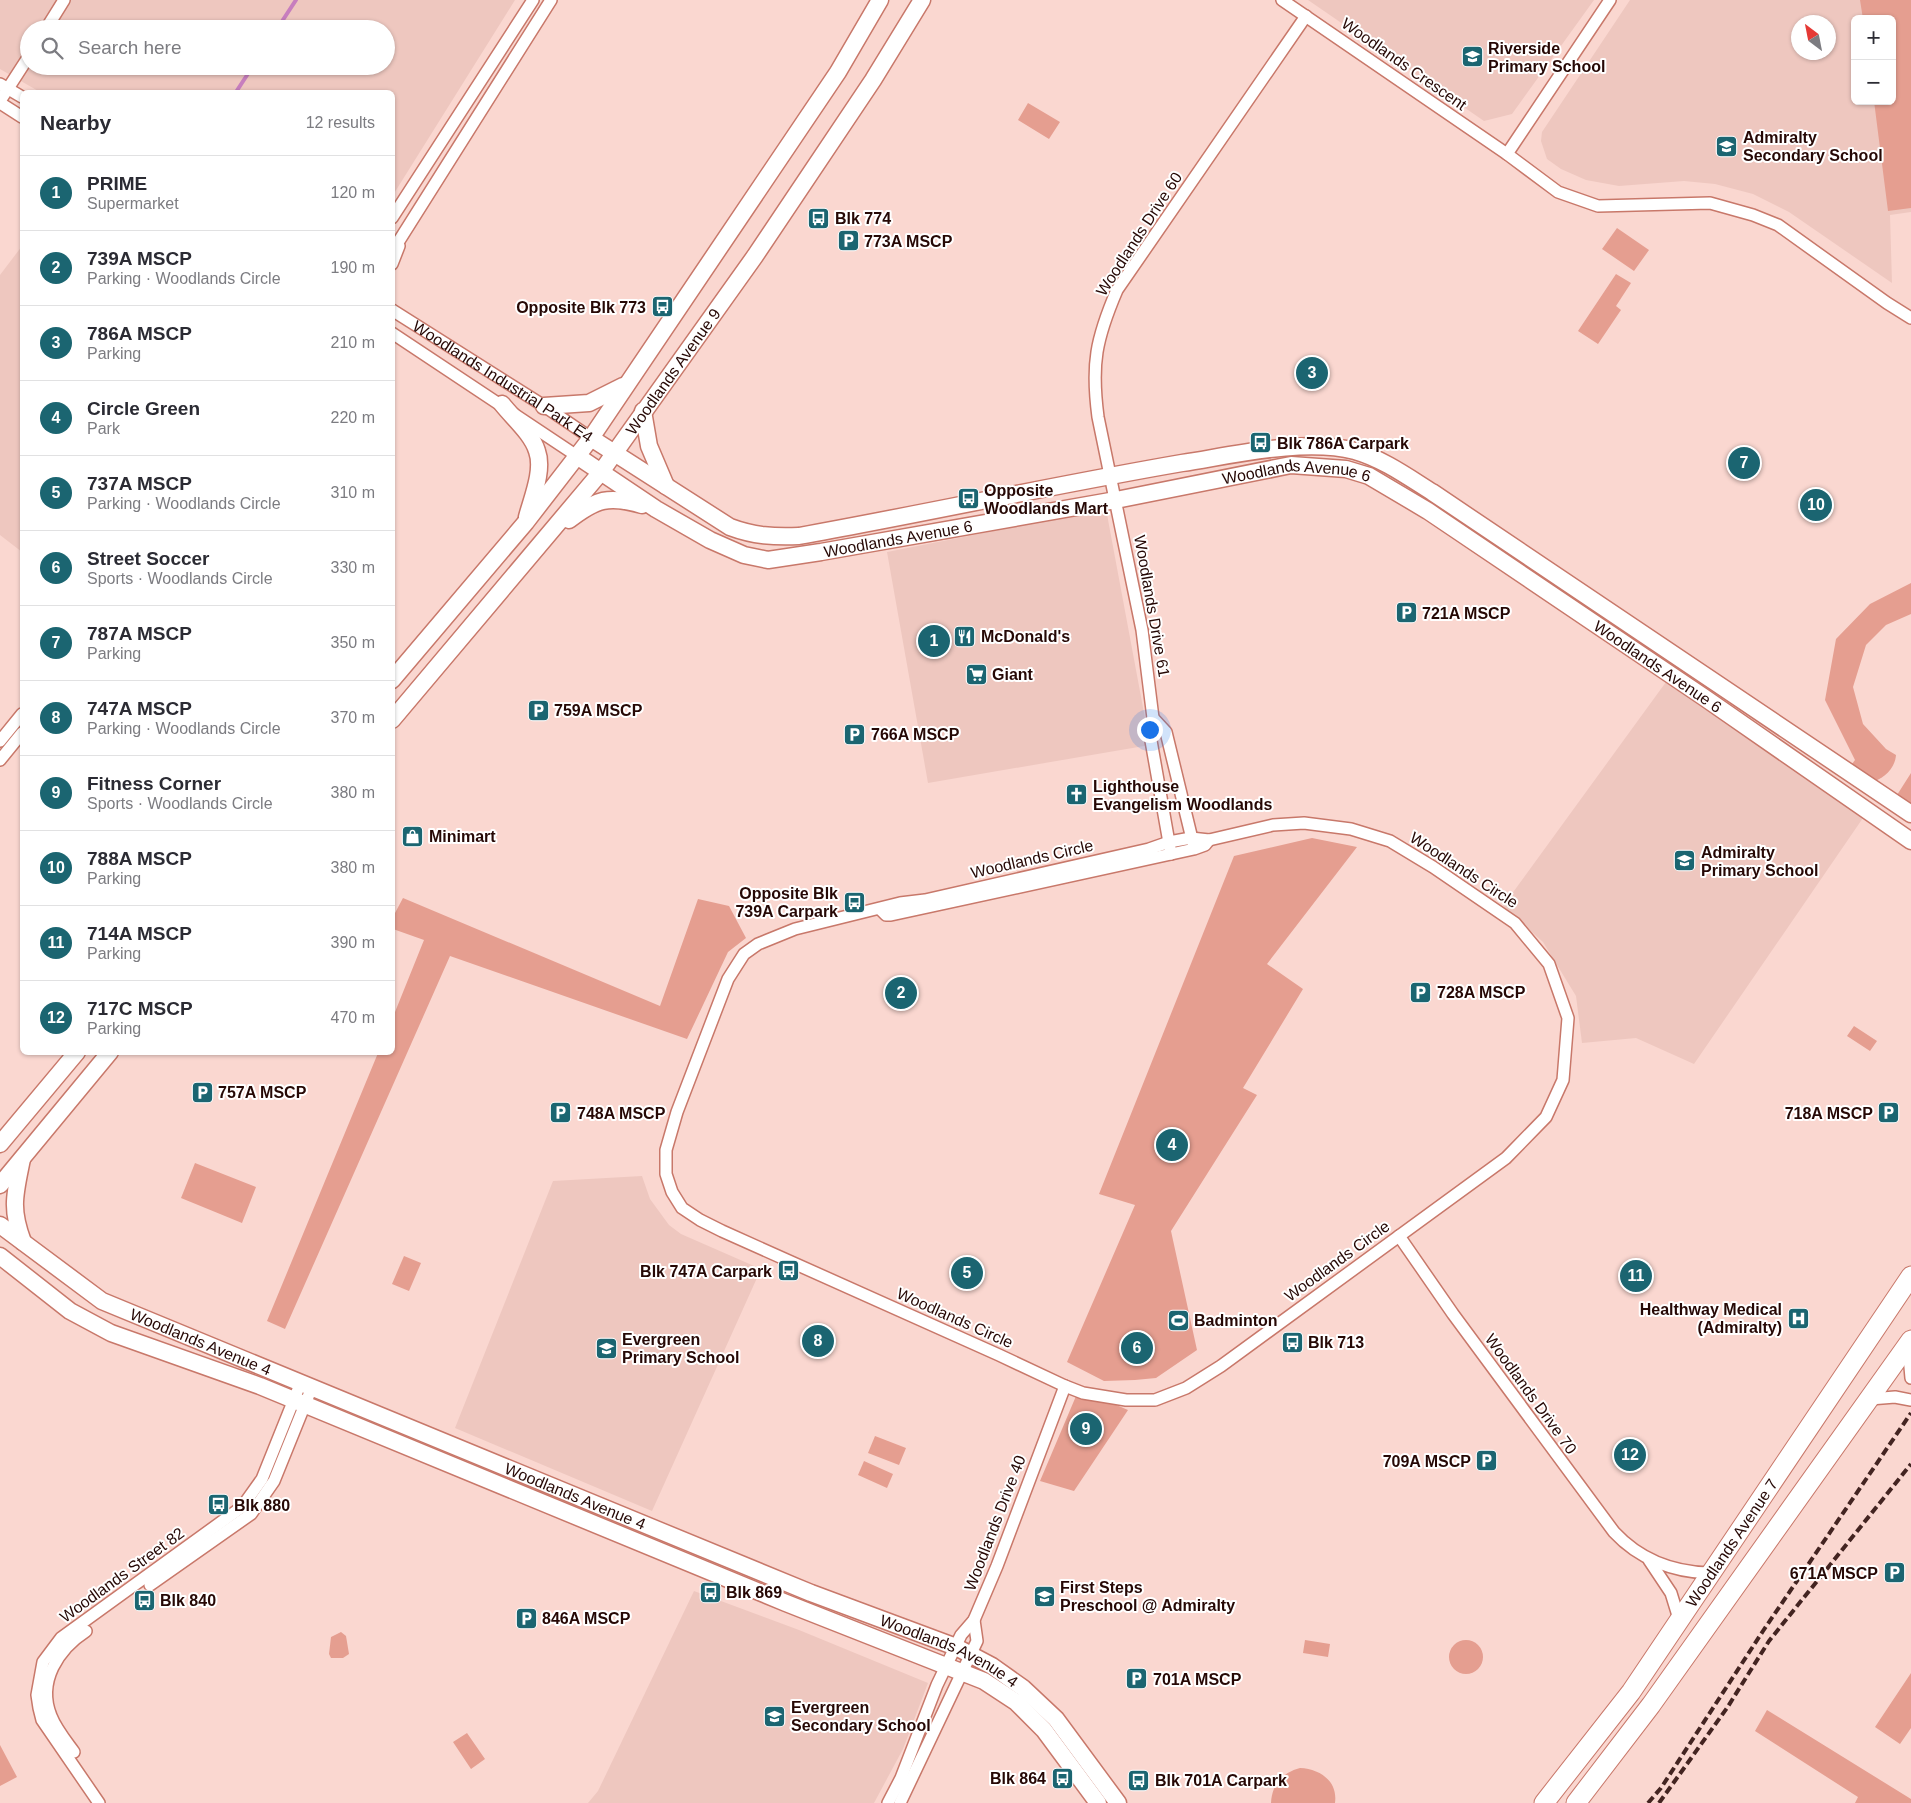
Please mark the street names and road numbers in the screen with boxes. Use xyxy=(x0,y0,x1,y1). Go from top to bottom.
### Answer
street label: Woodlands Crescent xyxy=(1338,15,1470,114)
street label: Woodlands Drive 60 xyxy=(1093,169,1185,299)
street label: Woodlands Avenue 9 xyxy=(622,305,724,438)
street label: Woodlands Industrial Park E4 xyxy=(410,317,596,445)
street label: Woodlands Avenue 6 xyxy=(1221,456,1373,487)
street label: Woodlands Avenue 6 xyxy=(822,517,974,560)
street label: Woodlands Drive 61 xyxy=(1131,534,1173,678)
street label: Woodlands Avenue 6 xyxy=(1591,617,1725,716)
street label: Woodlands Circle xyxy=(1407,829,1521,911)
street label: Woodlands Circle xyxy=(969,837,1095,881)
street label: Woodlands Circle xyxy=(1281,1217,1393,1305)
street label: Woodlands Circle xyxy=(894,1285,1016,1351)
street label: Woodlands Avenue 4 xyxy=(128,1305,274,1378)
street label: Woodlands Drive 70 xyxy=(1482,1331,1580,1457)
street label: Woodlands Drive 40 xyxy=(961,1453,1029,1593)
street label: Woodlands Avenue 4 xyxy=(502,1459,648,1533)
street label: Woodlands Avenue 7 xyxy=(1682,1475,1781,1610)
street label: Woodlands Street 82 xyxy=(57,1524,187,1626)
street label: Woodlands Avenue 4 xyxy=(878,1611,1021,1690)

